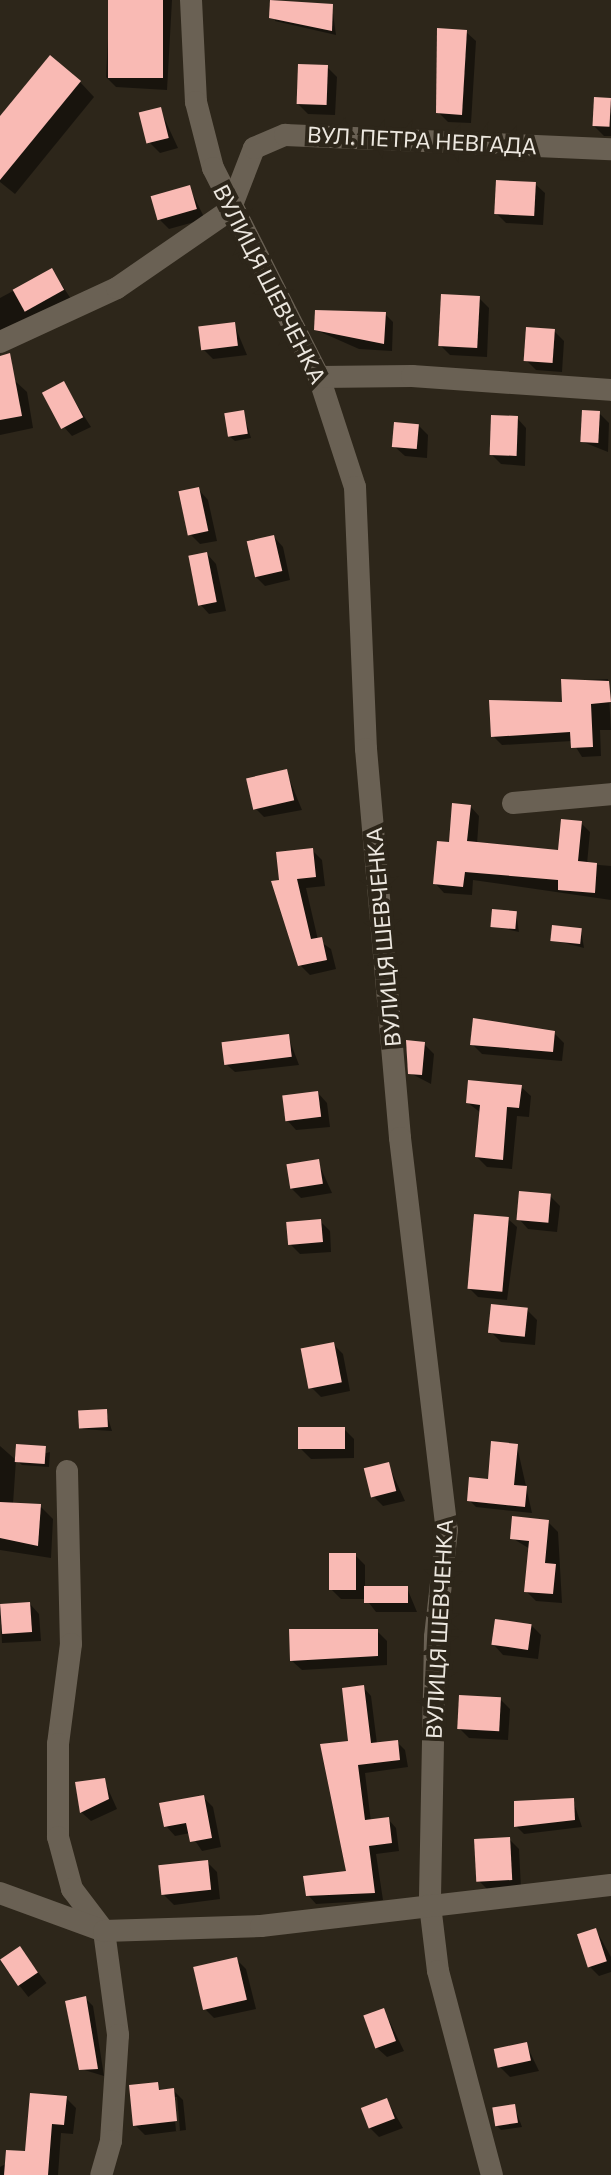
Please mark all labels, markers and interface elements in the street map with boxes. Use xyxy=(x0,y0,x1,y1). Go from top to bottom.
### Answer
street label: ВУЛ. ПЕТРА НЕВГАДА xyxy=(306,121,538,159)
street label: ВУЛИЦЯ ШЕВЧЕНКА xyxy=(208,180,332,388)
street label: ВУЛИЦЯ ШЕВЧЕНКА xyxy=(360,826,406,1048)
street label: ВУЛИЦЯ ШЕВЧЕНКА xyxy=(420,1518,458,1740)

